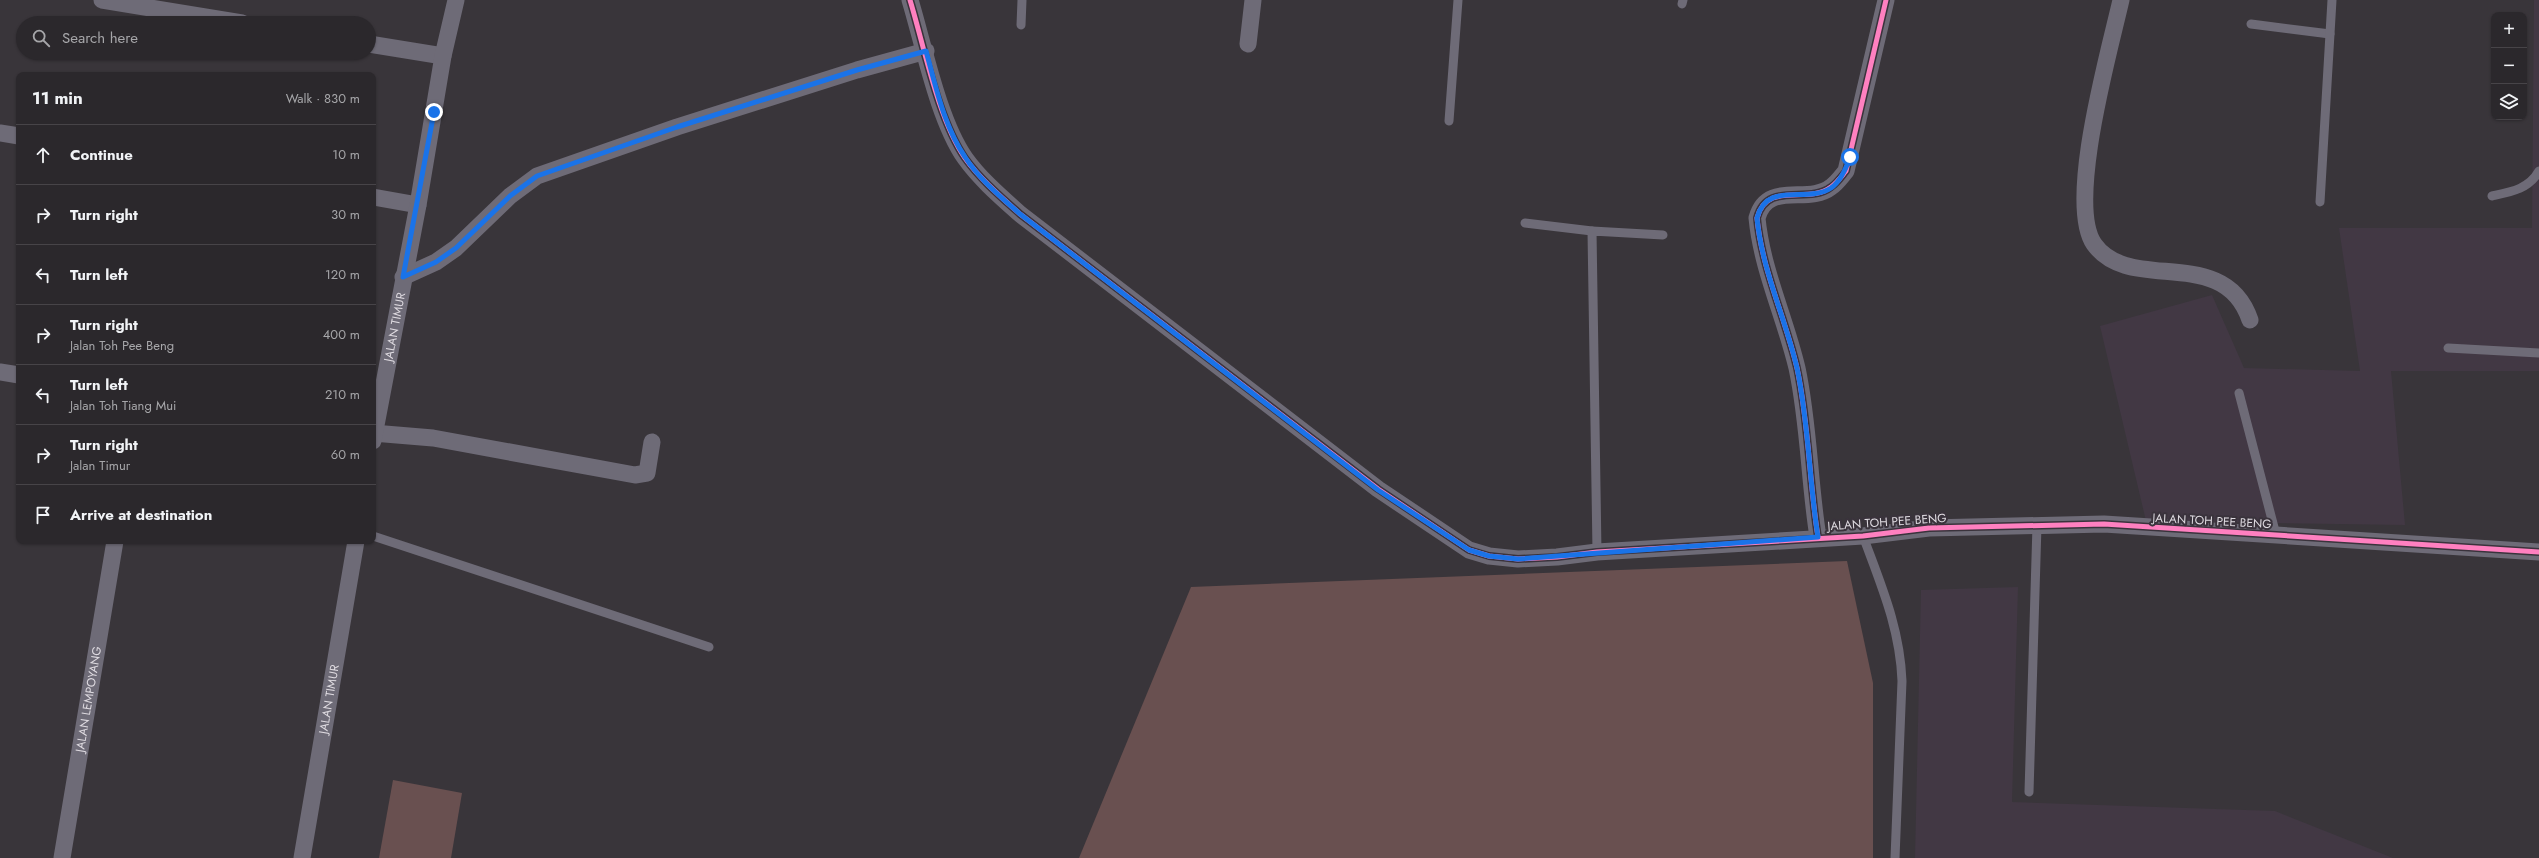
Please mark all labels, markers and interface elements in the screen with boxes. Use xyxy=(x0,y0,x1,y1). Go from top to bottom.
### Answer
map controls xyxy=(2491,12,2527,120)
button: + xyxy=(2491,12,2527,48)
search box xyxy=(16,16,376,60)
icon: search xyxy=(30,27,52,49)
text: Search here xyxy=(62,27,138,49)
button: − xyxy=(2491,48,2527,84)
button: layers xyxy=(2491,84,2527,120)
text: 11 min xyxy=(32,86,83,110)
text: Walk · 830 m xyxy=(286,89,360,108)
route end xyxy=(425,103,443,121)
icon: ahead xyxy=(32,144,54,166)
text: Continue xyxy=(70,144,133,166)
text: 10 m xyxy=(332,145,360,164)
route start xyxy=(1841,148,1859,166)
icon: right xyxy=(32,204,54,226)
text: Turn right xyxy=(70,204,138,226)
text: 30 m xyxy=(331,205,360,224)
icon: left xyxy=(32,264,54,286)
text: Turn left xyxy=(70,264,128,286)
text: 120 m xyxy=(325,265,360,284)
street label: JALAN TIMUR xyxy=(379,291,410,365)
text: Turn right xyxy=(70,314,138,336)
icon: right xyxy=(32,324,54,346)
text: 400 m xyxy=(323,325,360,344)
text: Jalan Toh Pee Beng xyxy=(70,336,174,355)
text: Turn left xyxy=(70,374,128,396)
icon: left xyxy=(32,384,54,406)
text: 210 m xyxy=(325,385,360,404)
text: Jalan Toh Tiang Mui xyxy=(70,396,176,415)
text: Turn right xyxy=(70,434,138,456)
icon: right xyxy=(32,444,54,466)
text: 60 m xyxy=(331,445,360,464)
text: Jalan Timur xyxy=(70,456,130,475)
icon: arrive xyxy=(32,504,54,526)
text: Arrive at destination xyxy=(70,504,212,526)
street label: JALAN TOH PEE BENG xyxy=(1825,509,1947,535)
street label: JALAN TOH PEE BENG xyxy=(2150,509,2272,533)
street label: JALAN LEMPOYANG xyxy=(71,645,106,755)
street label: JALAN TIMUR xyxy=(314,663,344,737)

